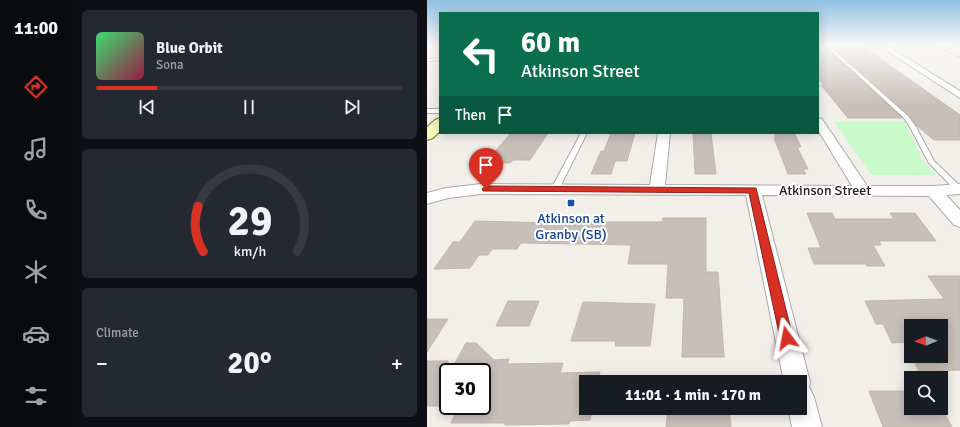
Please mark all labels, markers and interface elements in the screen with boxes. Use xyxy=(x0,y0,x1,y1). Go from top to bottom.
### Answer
text: 11:00 xyxy=(14,17,58,39)
text: 60 m xyxy=(521,26,580,60)
icon: left xyxy=(455,28,507,80)
text: Blue Orbit xyxy=(156,39,223,57)
text: Sona xyxy=(156,57,184,73)
text: Atkinson Street xyxy=(521,60,640,82)
icon: directions xyxy=(22,73,50,101)
icon: previous xyxy=(136,96,158,118)
icon: pause xyxy=(238,96,260,118)
icon: next xyxy=(341,96,363,118)
icon: arrive xyxy=(494,104,516,126)
text: Then xyxy=(455,106,486,124)
icon: music xyxy=(22,135,50,163)
pin xyxy=(469,148,503,189)
icon: arrive xyxy=(475,154,497,176)
street label: Atkinson Street xyxy=(779,182,871,199)
text: 29 xyxy=(227,195,272,246)
icon: phone xyxy=(22,196,50,224)
marker: Atkinson at Granby (SB) xyxy=(566,198,576,208)
place label: Atkinson at Granby (SB) xyxy=(535,210,607,243)
text: km/h xyxy=(233,242,266,259)
icon: climate xyxy=(22,258,50,286)
position arrow xyxy=(766,317,808,359)
north arrow xyxy=(904,319,948,363)
map controls xyxy=(904,319,948,415)
icon: car xyxy=(22,320,50,348)
text: Climate xyxy=(96,325,139,341)
text: 20° xyxy=(227,345,272,382)
text: − xyxy=(96,350,108,377)
text: + xyxy=(391,350,403,377)
speed limit sign: 30 xyxy=(439,363,491,415)
button: search xyxy=(904,371,948,415)
icon: filters xyxy=(22,382,50,410)
text: 11:01 · 1 min · 170 m xyxy=(625,386,761,404)

